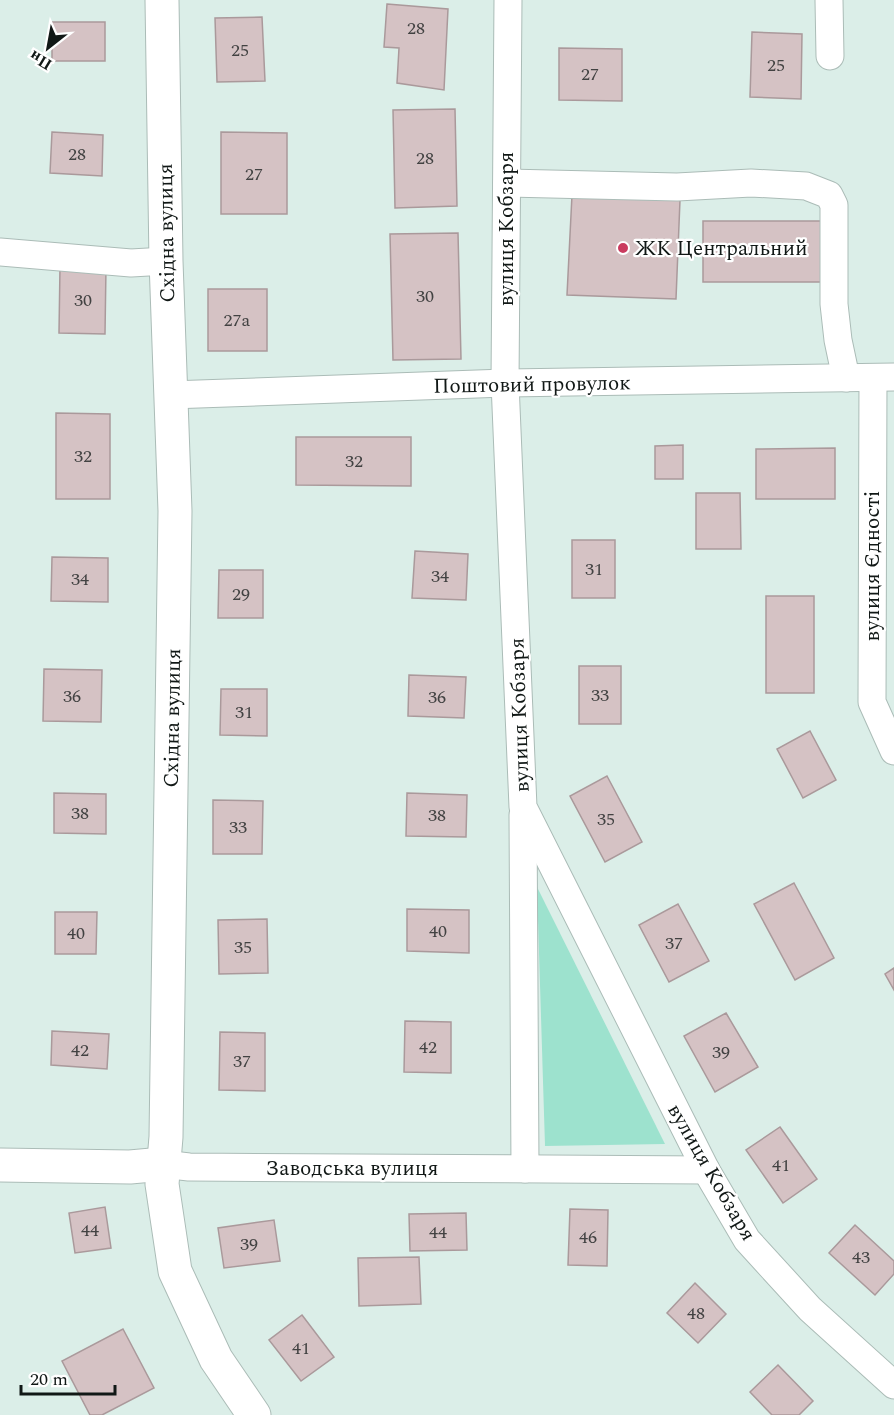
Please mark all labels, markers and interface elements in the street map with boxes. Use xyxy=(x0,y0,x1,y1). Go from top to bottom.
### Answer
house number: 28 xyxy=(407,15,425,42)
north arrow xyxy=(18,18,78,78)
house number: 25 xyxy=(231,37,249,64)
text: Пн xyxy=(25,44,57,76)
house number: 25 xyxy=(767,52,785,79)
house number: 27 xyxy=(581,61,599,88)
house number: 28 xyxy=(68,141,86,168)
house number: 28 xyxy=(416,145,434,172)
street label: вулиця Кобзаря xyxy=(491,152,523,306)
house number: 27 xyxy=(245,161,263,188)
street label: Східна вулиця xyxy=(150,163,184,303)
place label: ЖК Центральний xyxy=(635,233,808,265)
marker: ЖК Центральний xyxy=(616,241,630,255)
house number: 30 xyxy=(416,283,434,310)
house number: 30 xyxy=(74,287,92,314)
house number: 27а xyxy=(224,307,251,334)
street label: Поштовий провулок xyxy=(433,367,632,403)
house number: 32 xyxy=(74,443,92,470)
house number: 32 xyxy=(345,448,363,475)
street label: вулиця Єдності xyxy=(857,491,889,641)
house number: 31 xyxy=(585,556,603,583)
house number: 34 xyxy=(431,563,449,590)
house number: 34 xyxy=(71,566,89,593)
house number: 29 xyxy=(232,581,250,608)
street label: вулиця Кобзаря xyxy=(501,637,539,793)
street label: Східна вулиця xyxy=(156,648,190,788)
house number: 33 xyxy=(591,682,609,709)
house number: 36 xyxy=(63,683,81,710)
house number: 36 xyxy=(428,684,446,711)
house number: 31 xyxy=(235,699,253,726)
house number: 38 xyxy=(71,800,89,827)
house number: 38 xyxy=(428,802,446,829)
house number: 35 xyxy=(597,806,615,833)
house number: 33 xyxy=(229,814,247,841)
house number: 40 xyxy=(429,918,447,945)
house number: 40 xyxy=(67,920,85,947)
house number: 37 xyxy=(665,930,683,957)
house number: 35 xyxy=(234,934,252,961)
house number: 42 xyxy=(419,1034,437,1061)
house number: 42 xyxy=(71,1037,89,1064)
house number: 39 xyxy=(712,1039,730,1066)
house number: 37 xyxy=(233,1048,251,1075)
street label: вулиця Кобзаря xyxy=(659,1098,764,1247)
house number: 41 xyxy=(772,1152,790,1179)
street label: Заводська вулиця xyxy=(266,1153,438,1185)
house number: 44 xyxy=(81,1217,99,1244)
house number: 44 xyxy=(429,1219,447,1246)
house number: 46 xyxy=(579,1224,597,1251)
house number: 39 xyxy=(240,1231,258,1258)
house number: 43 xyxy=(852,1244,870,1271)
house number: 48 xyxy=(687,1300,705,1327)
house number: 41 xyxy=(292,1335,310,1362)
scale bar xyxy=(21,1358,116,1396)
text: 20 m xyxy=(30,1366,68,1393)

